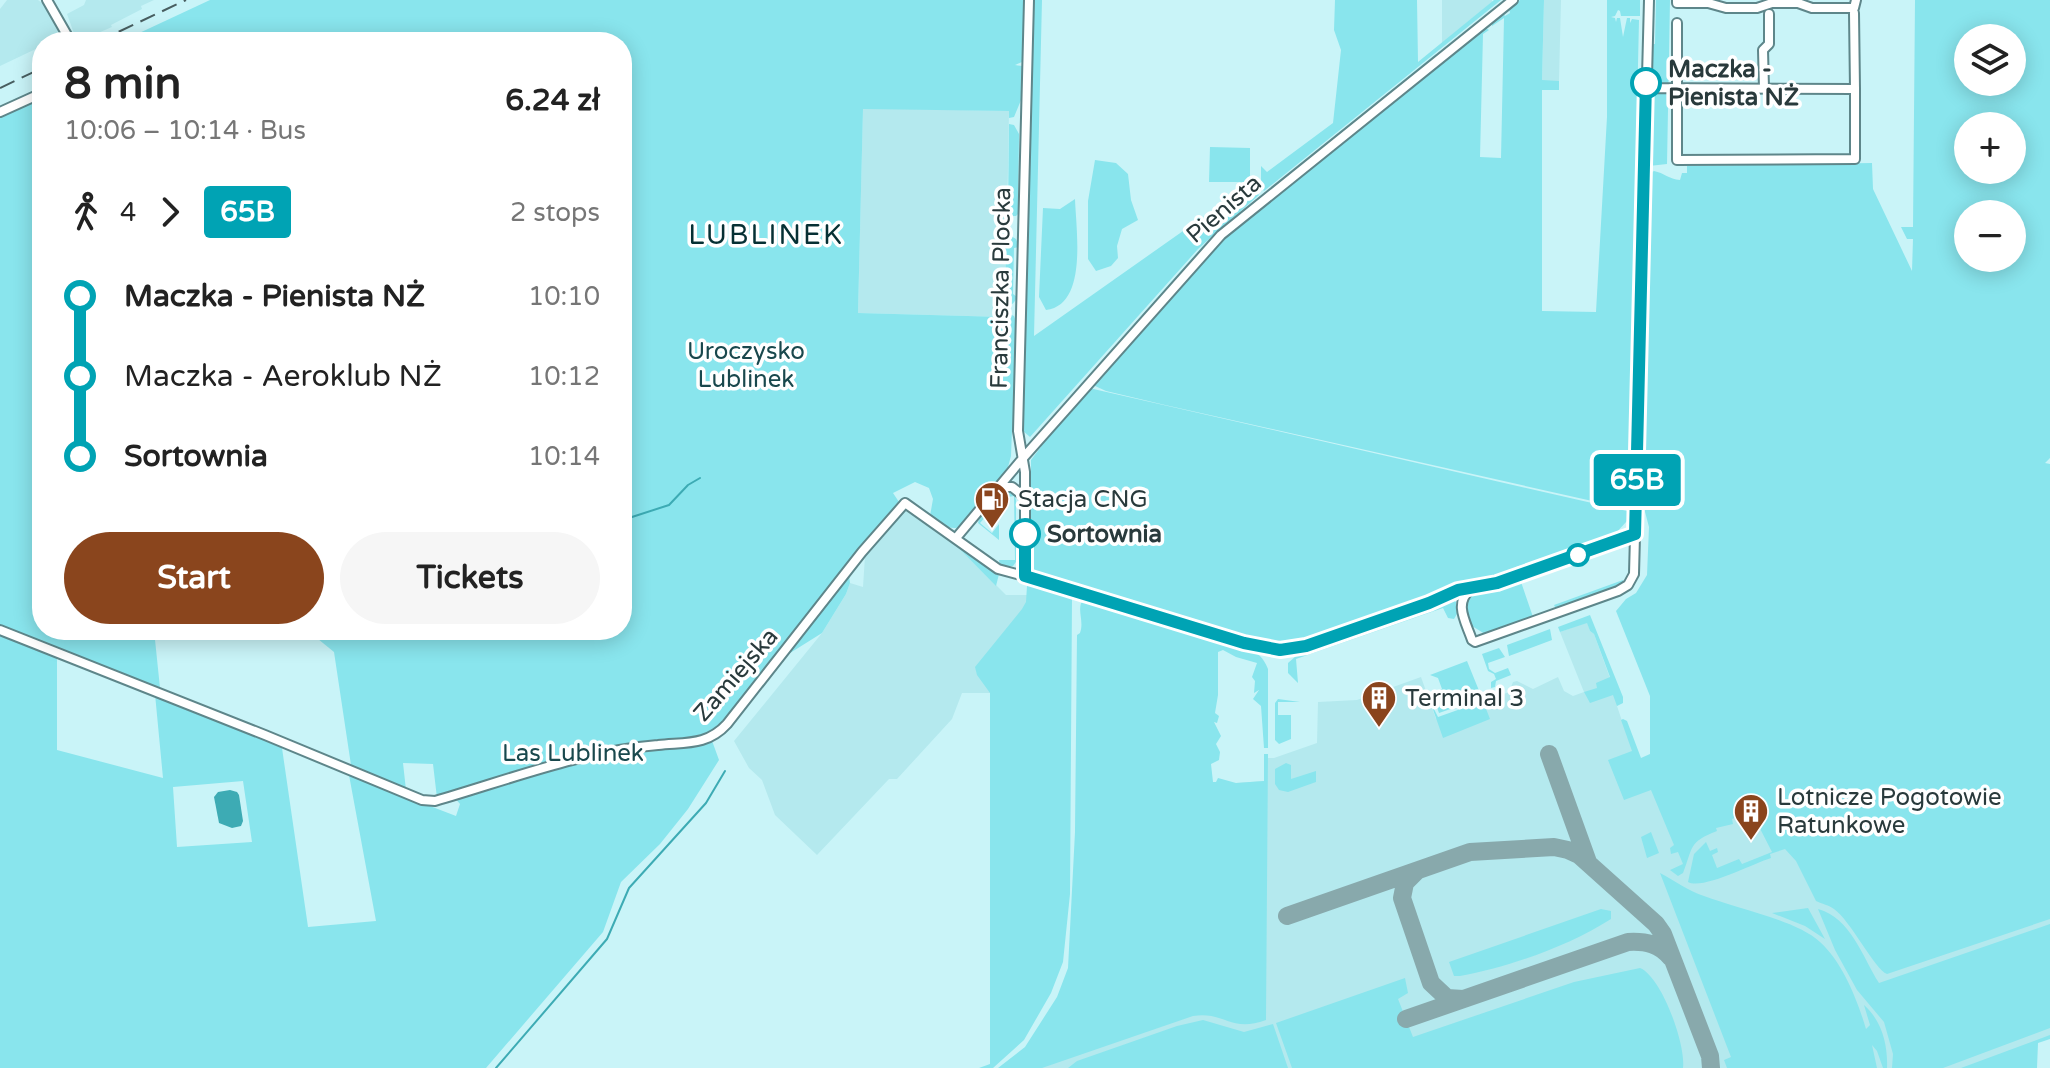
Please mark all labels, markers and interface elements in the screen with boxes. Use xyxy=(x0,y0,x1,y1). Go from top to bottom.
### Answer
map controls xyxy=(1954,24,2026,272)
button: layers xyxy=(1954,24,2026,96)
place label: Maczka - Pienista NŻ xyxy=(1668,55,1799,112)
text: 8 min xyxy=(64,58,181,111)
marker: Maczka - Pienista NŻ xyxy=(1631,68,1661,98)
text: 6.24 zł xyxy=(505,82,600,119)
button: + xyxy=(1954,112,2026,184)
text: 10:06 – 10:14 · Bus xyxy=(64,115,306,146)
street label: Pienista xyxy=(1180,168,1268,250)
street label: Franciszka Plocka xyxy=(985,187,1017,389)
icon: walk xyxy=(64,190,108,234)
icon: forward xyxy=(148,190,192,234)
text: 65B xyxy=(220,195,275,229)
text: 4 xyxy=(120,197,136,228)
text: 2 stops xyxy=(510,197,600,228)
button: − xyxy=(1954,200,2026,272)
district label: LUBLINEK xyxy=(688,218,844,252)
text: Maczka - Pienista NŻ xyxy=(124,278,425,315)
text: 10:10 xyxy=(528,281,600,312)
park label: Uroczysko Lublinek xyxy=(687,337,805,394)
text: Maczka - Aeroklub NŻ xyxy=(124,358,442,395)
text: 10:12 xyxy=(528,361,600,392)
text: Sortownia xyxy=(124,438,268,475)
text: 10:14 xyxy=(528,441,600,472)
line badge: 65B xyxy=(1591,454,1683,506)
text: 65B xyxy=(1610,463,1664,497)
fuel station icon: Stacja CNG xyxy=(973,480,1011,530)
place label: Stacja CNG xyxy=(1018,485,1148,514)
marker: Sortownia xyxy=(1010,519,1040,549)
place label: Sortownia xyxy=(1047,520,1162,549)
button: Start xyxy=(64,532,324,624)
button: Tickets xyxy=(340,532,600,624)
unlabelled marker xyxy=(1567,544,1589,566)
street label: Zamiejska xyxy=(688,622,784,728)
building icon: Terminal 3 xyxy=(1360,679,1398,729)
place label: Terminal 3 xyxy=(1405,684,1524,713)
park label: Las Lublinek xyxy=(502,739,644,768)
place label: Lotnicze Pogotowie Ratunkowe xyxy=(1777,783,2002,840)
building icon: Lotnicze Pogotowie Ratunkowe xyxy=(1732,792,1770,842)

